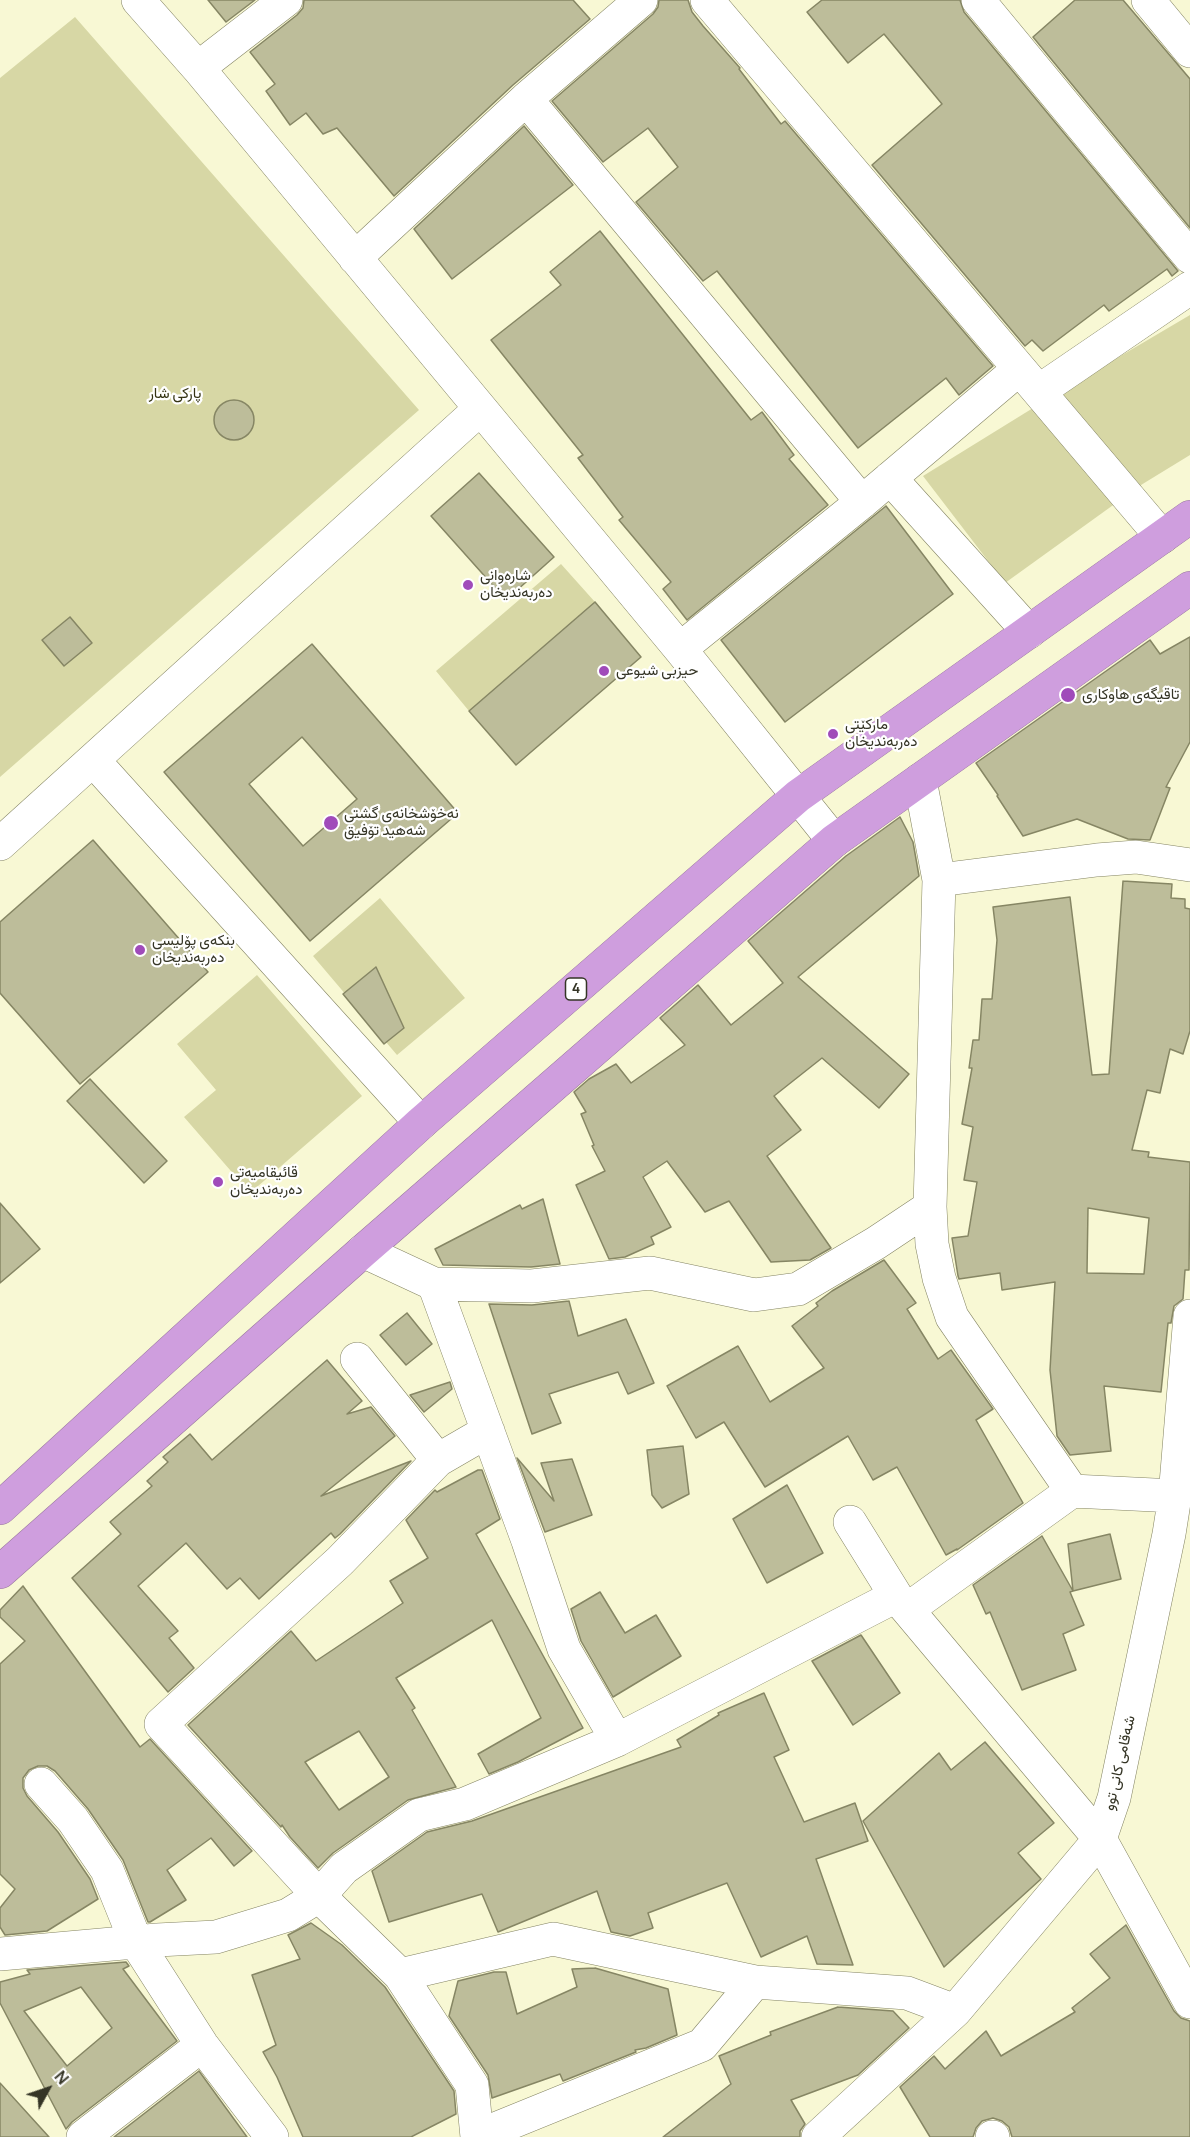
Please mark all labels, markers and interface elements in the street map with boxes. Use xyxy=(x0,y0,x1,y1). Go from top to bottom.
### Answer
park label: پاركى شار xyxy=(149,385,201,403)
place label: شارەوانی دەربەندیخان xyxy=(480,567,552,602)
marker: شارەوانی دەربەندیخان xyxy=(461,578,475,592)
place label: حیزبی شیوعی xyxy=(616,662,698,680)
marker: حیزبی شیوعی xyxy=(597,664,611,678)
marker: تاقیگەی هاوکاری xyxy=(1059,686,1077,704)
place label: تاقیگەی هاوکاری xyxy=(1082,686,1180,704)
place label: مارکێتی دەربەندیخان xyxy=(845,716,917,751)
marker: مارکێتی دەربەندیخان xyxy=(826,727,840,741)
place label: نەخۆشخانەی گشتی شەهید تۆفیق xyxy=(344,805,459,840)
marker: نەخۆشخانەی گشتی شەهید تۆفیق xyxy=(322,814,340,832)
place label: بنکەی پۆلیسی دەربەندیخان xyxy=(152,932,235,967)
marker: بنکەی پۆلیسی دەربەندیخان xyxy=(133,943,147,957)
road number: 4 xyxy=(566,978,586,1000)
place label: قائیقامیەتی دەربەندیخان xyxy=(230,1164,302,1199)
marker: قائیقامیەتی دەربەندیخان xyxy=(211,1175,225,1189)
street label: شەقامی کانی توو xyxy=(1100,1714,1140,1812)
north arrow xyxy=(18,2059,78,2119)
text: N xyxy=(50,2066,74,2089)

